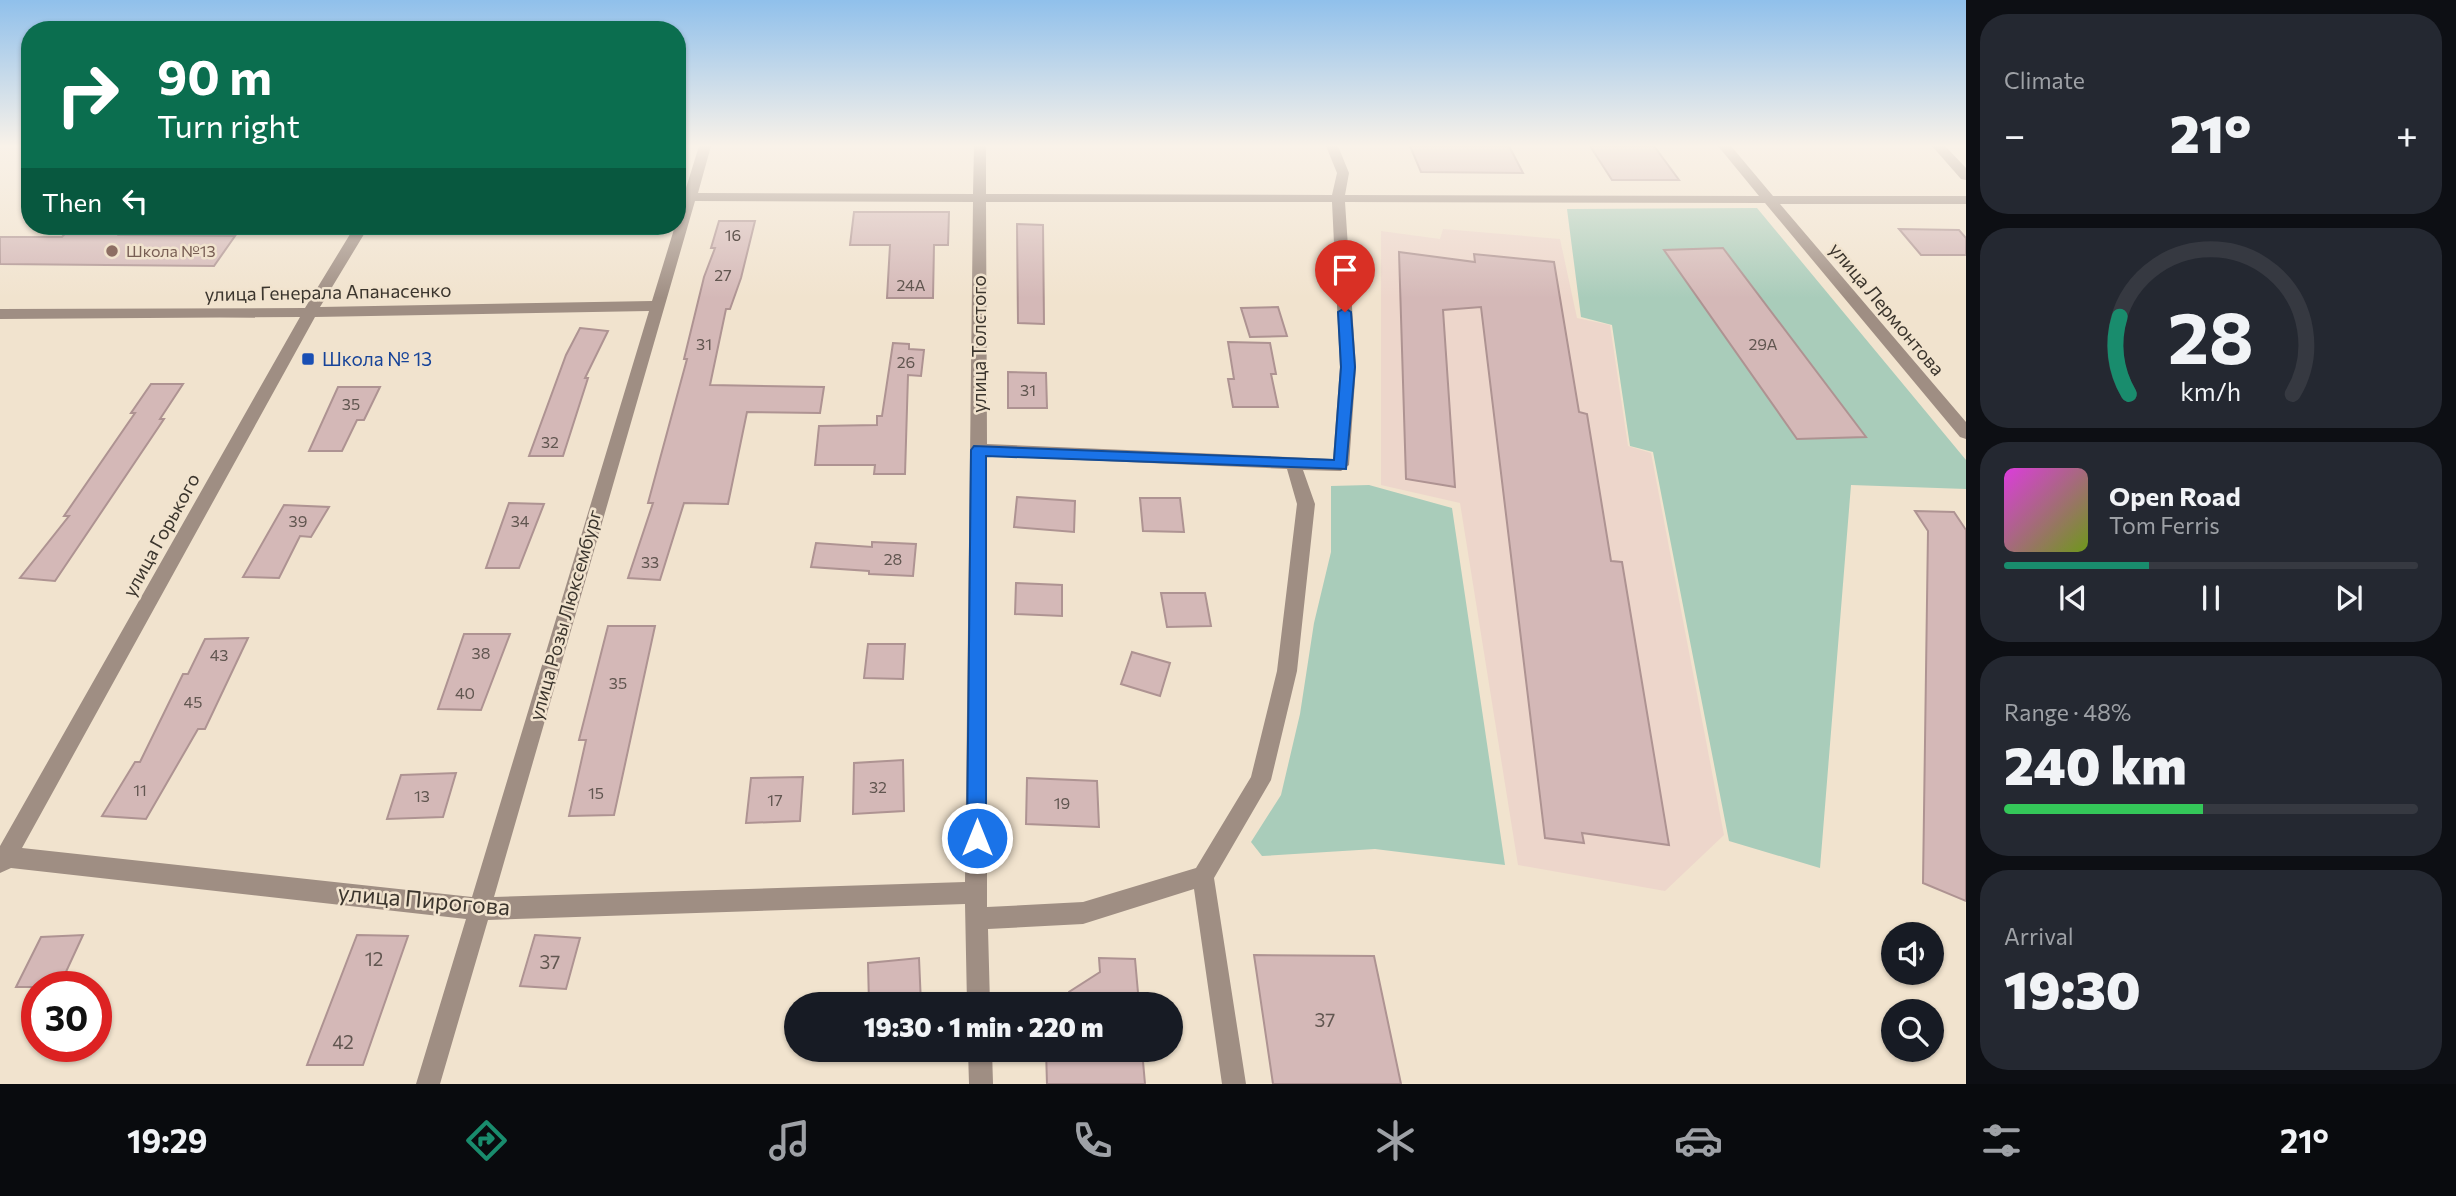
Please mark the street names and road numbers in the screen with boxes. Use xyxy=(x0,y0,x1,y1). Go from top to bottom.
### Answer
street label: улица Лермонтова xyxy=(1825,237,1950,380)
street label: улица Толстого xyxy=(967,275,990,413)
street label: улица Генерала Апанасенко xyxy=(204,278,452,305)
street label: улица Горького xyxy=(117,469,204,601)
street label: улица Розы Люксембург xyxy=(523,507,606,723)
street label: улица Пирогова xyxy=(337,878,511,920)

